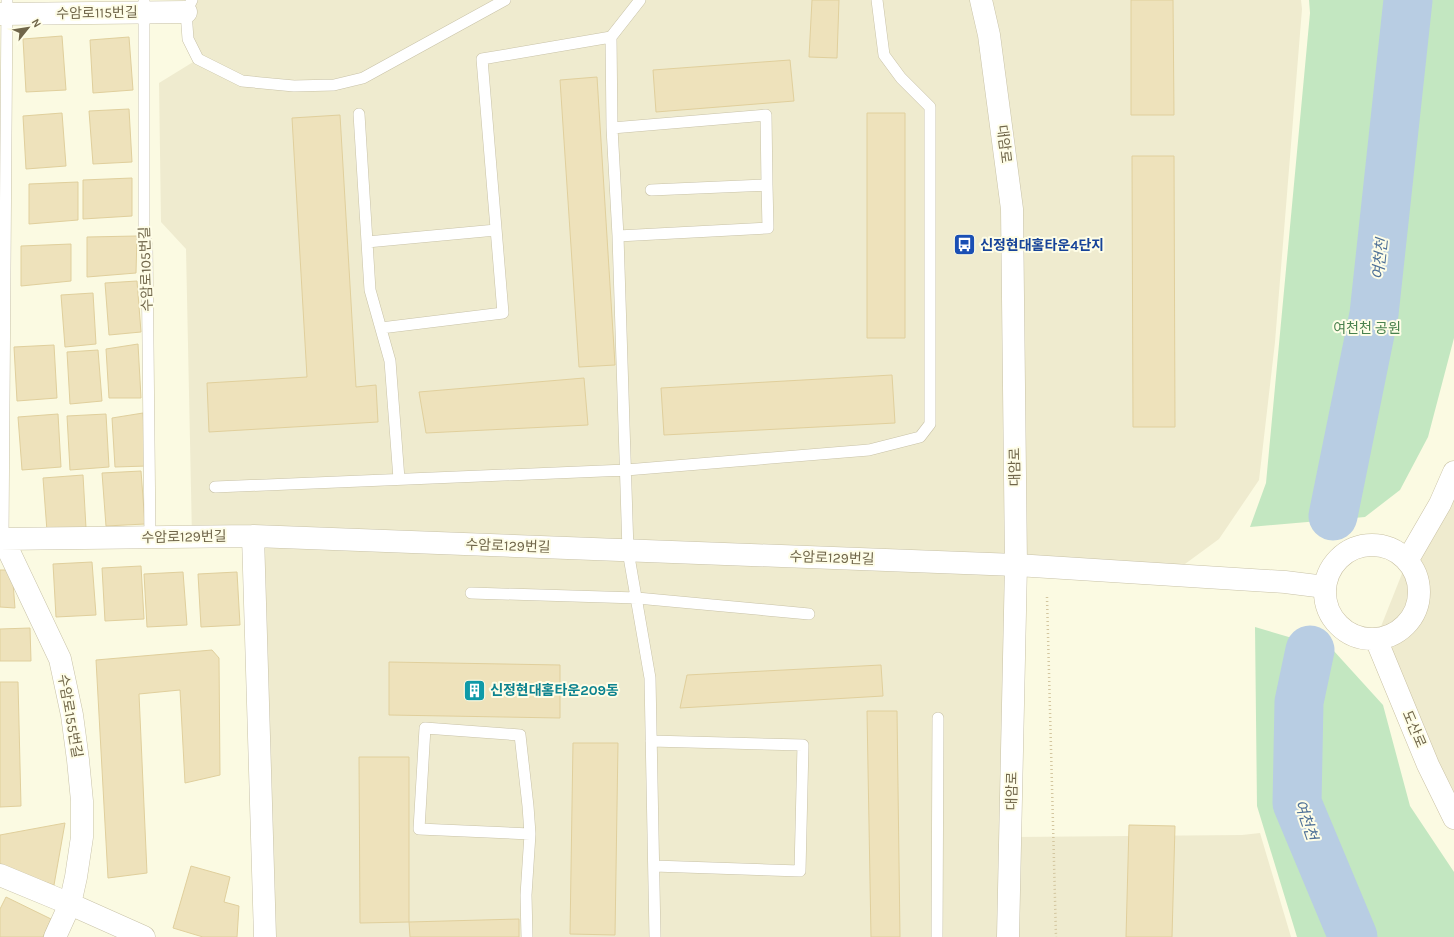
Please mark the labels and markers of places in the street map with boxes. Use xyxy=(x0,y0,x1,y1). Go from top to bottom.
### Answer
bus stop icon: 신정현대홈타운4단지 xyxy=(951,232,977,258)
place label: 신정현대홈타운4단지 xyxy=(980,237,1104,254)
building icon: 신정현대홈타운209동 xyxy=(462,677,488,703)
place label: 신정현대홈타운209동 xyxy=(490,682,619,699)

